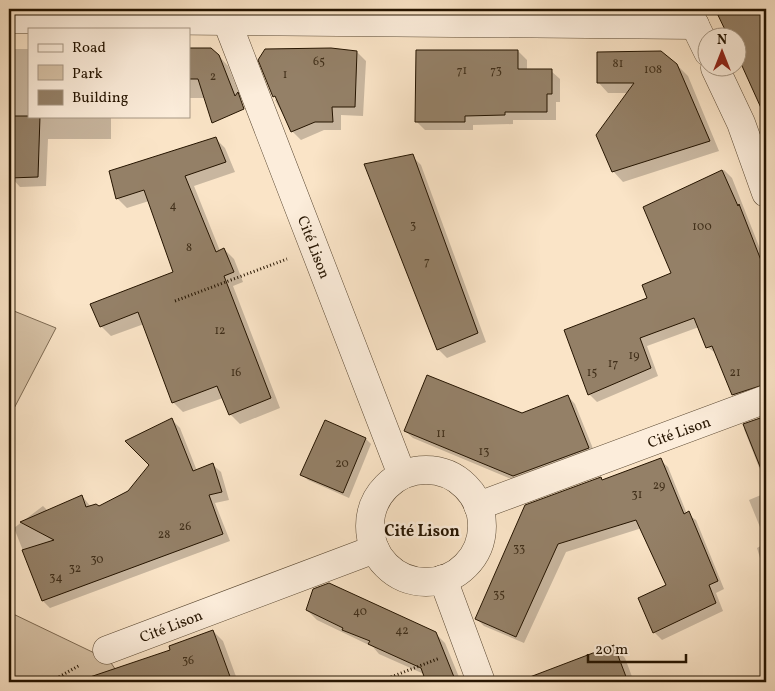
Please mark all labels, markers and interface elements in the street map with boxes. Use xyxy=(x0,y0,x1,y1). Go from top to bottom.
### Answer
legend xyxy=(28,28,190,118)
north arrow xyxy=(698,28,748,78)
text: N xyxy=(717,31,727,50)
text: Road xyxy=(72,38,106,59)
house number: 65 xyxy=(313,54,325,70)
house number: 81 xyxy=(613,56,623,72)
house number: 108 xyxy=(644,62,662,78)
house number: 71 xyxy=(457,63,467,79)
house number: 73 xyxy=(490,63,502,79)
text: Park xyxy=(72,64,103,85)
house number: 1 xyxy=(283,67,287,83)
house number: 2 xyxy=(210,69,216,85)
text: Building xyxy=(72,88,129,109)
house number: 4 xyxy=(169,198,177,214)
street label: Cité Lison xyxy=(291,213,334,282)
house number: 3 xyxy=(410,218,416,234)
house number: 100 xyxy=(692,219,712,235)
house number: 8 xyxy=(186,240,192,256)
house number: 7 xyxy=(424,254,430,270)
house number: 12 xyxy=(214,323,226,339)
house number: 19 xyxy=(629,348,639,364)
house number: 17 xyxy=(608,356,618,372)
house number: 16 xyxy=(231,365,241,381)
house number: 15 xyxy=(587,365,597,381)
house number: 21 xyxy=(729,365,741,381)
street label: Cité Lison xyxy=(645,412,714,455)
house number: 11 xyxy=(436,426,446,442)
house number: 13 xyxy=(479,444,489,460)
house number: 20 xyxy=(335,456,349,472)
house number: 29 xyxy=(653,478,665,494)
house number: 31 xyxy=(632,487,642,503)
house number: 26 xyxy=(179,519,191,535)
district label: Cité Lison xyxy=(384,521,460,543)
house number: 28 xyxy=(158,527,170,543)
house number: 33 xyxy=(513,541,525,557)
house number: 30 xyxy=(90,552,104,568)
house number: 32 xyxy=(69,561,81,577)
house number: 34 xyxy=(49,570,63,586)
house number: 35 xyxy=(493,587,505,603)
house number: 40 xyxy=(353,604,367,620)
street label: Cité Lison xyxy=(137,606,206,649)
house number: 42 xyxy=(395,623,409,639)
scale bar xyxy=(588,631,685,663)
text: 20 m xyxy=(595,640,628,661)
house number: 36 xyxy=(182,653,194,669)

